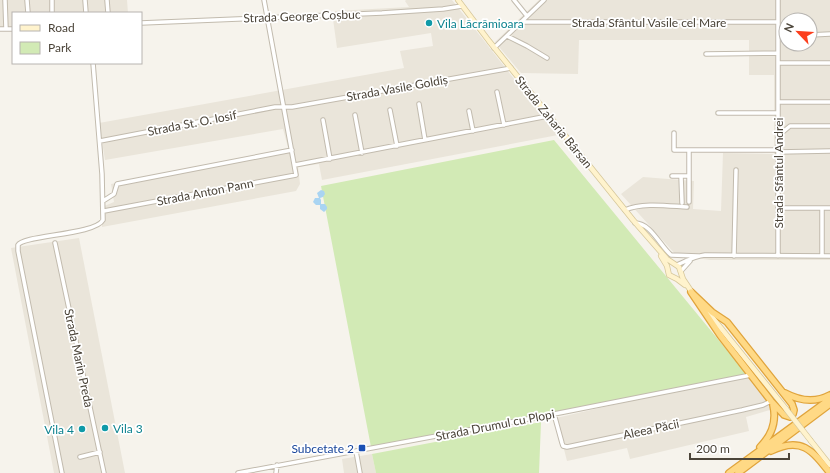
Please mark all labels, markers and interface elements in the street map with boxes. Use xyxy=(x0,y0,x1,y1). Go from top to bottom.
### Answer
street label: Strada George Coșbuc xyxy=(243,6,361,26)
legend xyxy=(12,12,142,64)
north arrow xyxy=(778,12,818,52)
street label: Strada Sfântul Vasile cel Mare xyxy=(572,15,726,30)
place label: Vila Lăcrămioara xyxy=(437,16,524,31)
marker: Vila Lăcrămioara xyxy=(424,18,434,28)
text: Road xyxy=(48,20,75,35)
text: N xyxy=(781,21,796,34)
text: Park xyxy=(48,40,72,55)
street label: Strada Vasile Goldiș xyxy=(345,72,449,104)
street label: Strada Zaharia Bârsan xyxy=(512,73,596,171)
street label: Strada St. O. Iosif xyxy=(146,107,239,139)
street label: Strada Sfântul Andrei xyxy=(771,117,786,228)
street label: Strada Anton Pann xyxy=(155,175,255,209)
street label: Strada Marin Preda xyxy=(61,307,97,409)
street label: Strada Drumul cu Plopi xyxy=(434,406,556,444)
street label: Aleea Păcii xyxy=(622,416,681,442)
place label: Vila 3 xyxy=(113,421,143,436)
place label: Vila 4 xyxy=(44,422,74,437)
marker: Vila 3 xyxy=(100,423,110,433)
marker: Vila 4 xyxy=(77,424,87,434)
scale bar xyxy=(690,435,789,461)
place label: Subcetate 2 xyxy=(291,441,354,456)
text: 200 m xyxy=(696,441,730,456)
marker: Subcetate 2 xyxy=(357,443,367,453)

